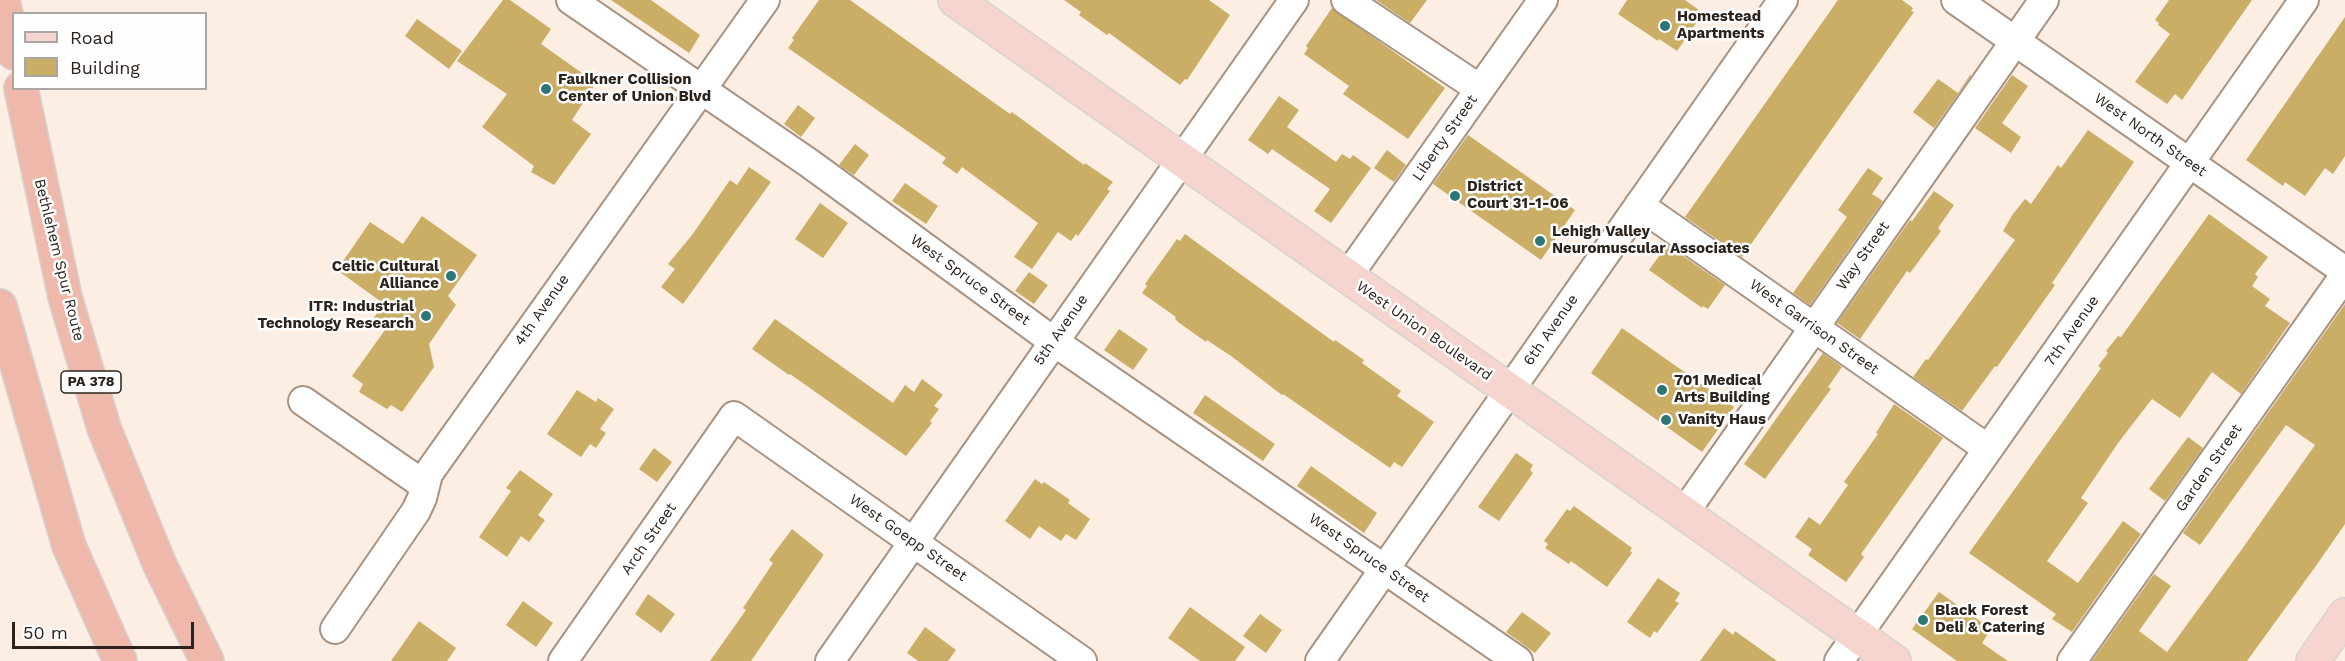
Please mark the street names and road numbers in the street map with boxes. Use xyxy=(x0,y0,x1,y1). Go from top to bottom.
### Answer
street label: West North Street xyxy=(2090,89,2210,181)
street label: Liberty Street xyxy=(1409,91,1481,185)
street label: Bethlehem Spur Route xyxy=(30,177,88,343)
street label: Way Street xyxy=(1833,218,1893,294)
street label: West Spruce Street xyxy=(907,231,1033,329)
street label: 4th Avenue xyxy=(511,271,573,349)
street label: West Garrison Street xyxy=(1746,275,1882,379)
street label: West Union Boulevard xyxy=(1353,277,1495,385)
street label: 5th Avenue xyxy=(1030,291,1092,369)
street label: 6th Avenue xyxy=(1520,291,1582,369)
street label: 7th Avenue xyxy=(2041,292,2103,370)
road number: PA 378 xyxy=(61,371,121,393)
street label: Garden Street xyxy=(2172,421,2246,515)
street label: West Goepp Street xyxy=(846,491,970,585)
street label: Arch Street xyxy=(618,500,680,578)
street label: West Spruce Street xyxy=(1305,509,1433,607)

